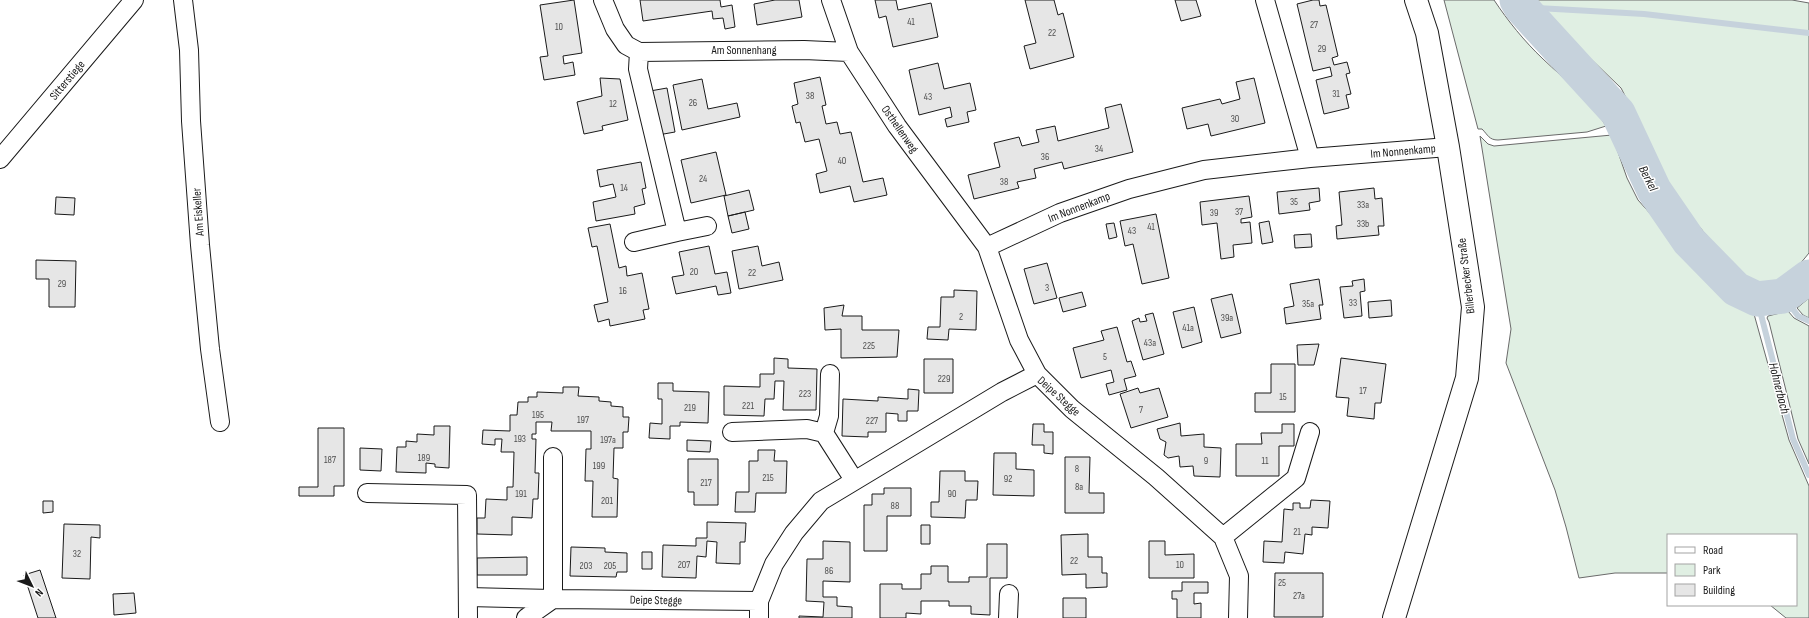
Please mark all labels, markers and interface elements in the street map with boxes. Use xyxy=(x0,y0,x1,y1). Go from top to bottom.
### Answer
house number: 41 xyxy=(907,16,915,28)
house number: 27 xyxy=(1310,19,1318,31)
house number: 10 xyxy=(555,21,563,33)
house number: 22 xyxy=(1048,27,1056,39)
street label: Am Sonnenhang xyxy=(710,43,777,58)
house number: 29 xyxy=(1318,43,1326,55)
street label: Sitterstiege xyxy=(46,57,88,103)
house number: 31 xyxy=(1332,88,1340,100)
house number: 38 xyxy=(806,90,814,102)
house number: 43 xyxy=(924,91,932,103)
house number: 26 xyxy=(689,97,697,109)
house number: 12 xyxy=(609,98,617,110)
street label: Osthellenweg xyxy=(878,103,922,156)
house number: 30 xyxy=(1231,113,1239,125)
street label: Im Nonnenkamp xyxy=(1370,141,1436,162)
house number: 34 xyxy=(1095,143,1103,155)
house number: 36 xyxy=(1041,151,1049,163)
house number: 40 xyxy=(838,155,846,167)
water label: Berkel xyxy=(1635,163,1662,194)
house number: 24 xyxy=(699,173,707,185)
house number: 38 xyxy=(1000,176,1008,188)
house number: 14 xyxy=(620,182,628,194)
street label: Am Eiskeller xyxy=(189,187,208,238)
street label: Im Nonnenkamp xyxy=(1046,189,1112,226)
house number: 35 xyxy=(1290,196,1298,208)
house number: 33a xyxy=(1357,199,1369,211)
house number: 37 xyxy=(1235,206,1243,218)
house number: 39 xyxy=(1210,207,1218,219)
house number: 33b xyxy=(1357,218,1369,230)
house number: 41 xyxy=(1147,221,1155,233)
house number: 43 xyxy=(1128,225,1136,237)
street label: Billerbecker Straße xyxy=(1454,237,1479,315)
house number: 20 xyxy=(690,266,698,278)
house number: 22 xyxy=(748,267,756,279)
house number: 29 xyxy=(58,278,66,290)
house number: 3 xyxy=(1045,282,1049,294)
house number: 16 xyxy=(619,285,627,297)
house number: 33 xyxy=(1349,297,1357,309)
house number: 35a xyxy=(1302,298,1314,310)
house number: 2 xyxy=(959,311,963,323)
house number: 39a xyxy=(1221,312,1233,324)
house number: 41a xyxy=(1182,322,1194,334)
house number: 43a xyxy=(1144,337,1156,349)
house number: 225 xyxy=(863,340,875,352)
house number: 5 xyxy=(1103,351,1107,363)
water label: Hohnerbach xyxy=(1765,361,1793,416)
house number: 229 xyxy=(938,373,950,385)
street label: Deipe Stegge xyxy=(1034,373,1083,420)
house number: 17 xyxy=(1359,385,1367,397)
house number: 223 xyxy=(799,388,811,400)
house number: 15 xyxy=(1279,391,1287,403)
house number: 221 xyxy=(742,400,754,412)
house number: 219 xyxy=(684,402,696,414)
house number: 7 xyxy=(1139,404,1143,416)
house number: 195 xyxy=(532,409,544,421)
house number: 197 xyxy=(577,414,589,426)
house number: 227 xyxy=(866,415,878,427)
house number: 193 xyxy=(514,433,526,445)
house number: 197a xyxy=(600,434,616,446)
house number: 189 xyxy=(418,452,430,464)
house number: 187 xyxy=(324,454,336,466)
house number: 9 xyxy=(1204,455,1208,467)
house number: 11 xyxy=(1262,455,1269,467)
house number: 199 xyxy=(593,460,605,472)
house number: 8 xyxy=(1075,463,1079,475)
house number: 215 xyxy=(762,472,774,484)
house number: 92 xyxy=(1004,473,1012,485)
house number: 217 xyxy=(700,477,712,489)
house number: 8a xyxy=(1075,481,1083,493)
house number: 191 xyxy=(515,488,527,500)
house number: 90 xyxy=(948,488,956,500)
house number: 201 xyxy=(601,495,614,507)
house number: 88 xyxy=(891,500,899,512)
house number: 21 xyxy=(1293,526,1301,538)
legend xyxy=(1667,534,1797,606)
text: Road xyxy=(1703,543,1723,558)
house number: 32 xyxy=(73,548,81,560)
house number: 22 xyxy=(1070,555,1078,567)
house number: 207 xyxy=(678,559,690,571)
house number: 10 xyxy=(1176,559,1184,571)
house number: 203 xyxy=(580,560,592,572)
house number: 205 xyxy=(604,560,616,572)
text: Park xyxy=(1703,563,1721,578)
house number: 86 xyxy=(825,565,833,577)
north arrow xyxy=(12,566,52,606)
house number: 25 xyxy=(1278,577,1286,589)
text: Building xyxy=(1703,583,1735,598)
text: N xyxy=(32,586,46,599)
house number: 27a xyxy=(1293,590,1305,602)
street label: Deipe Stegge xyxy=(630,593,683,608)

